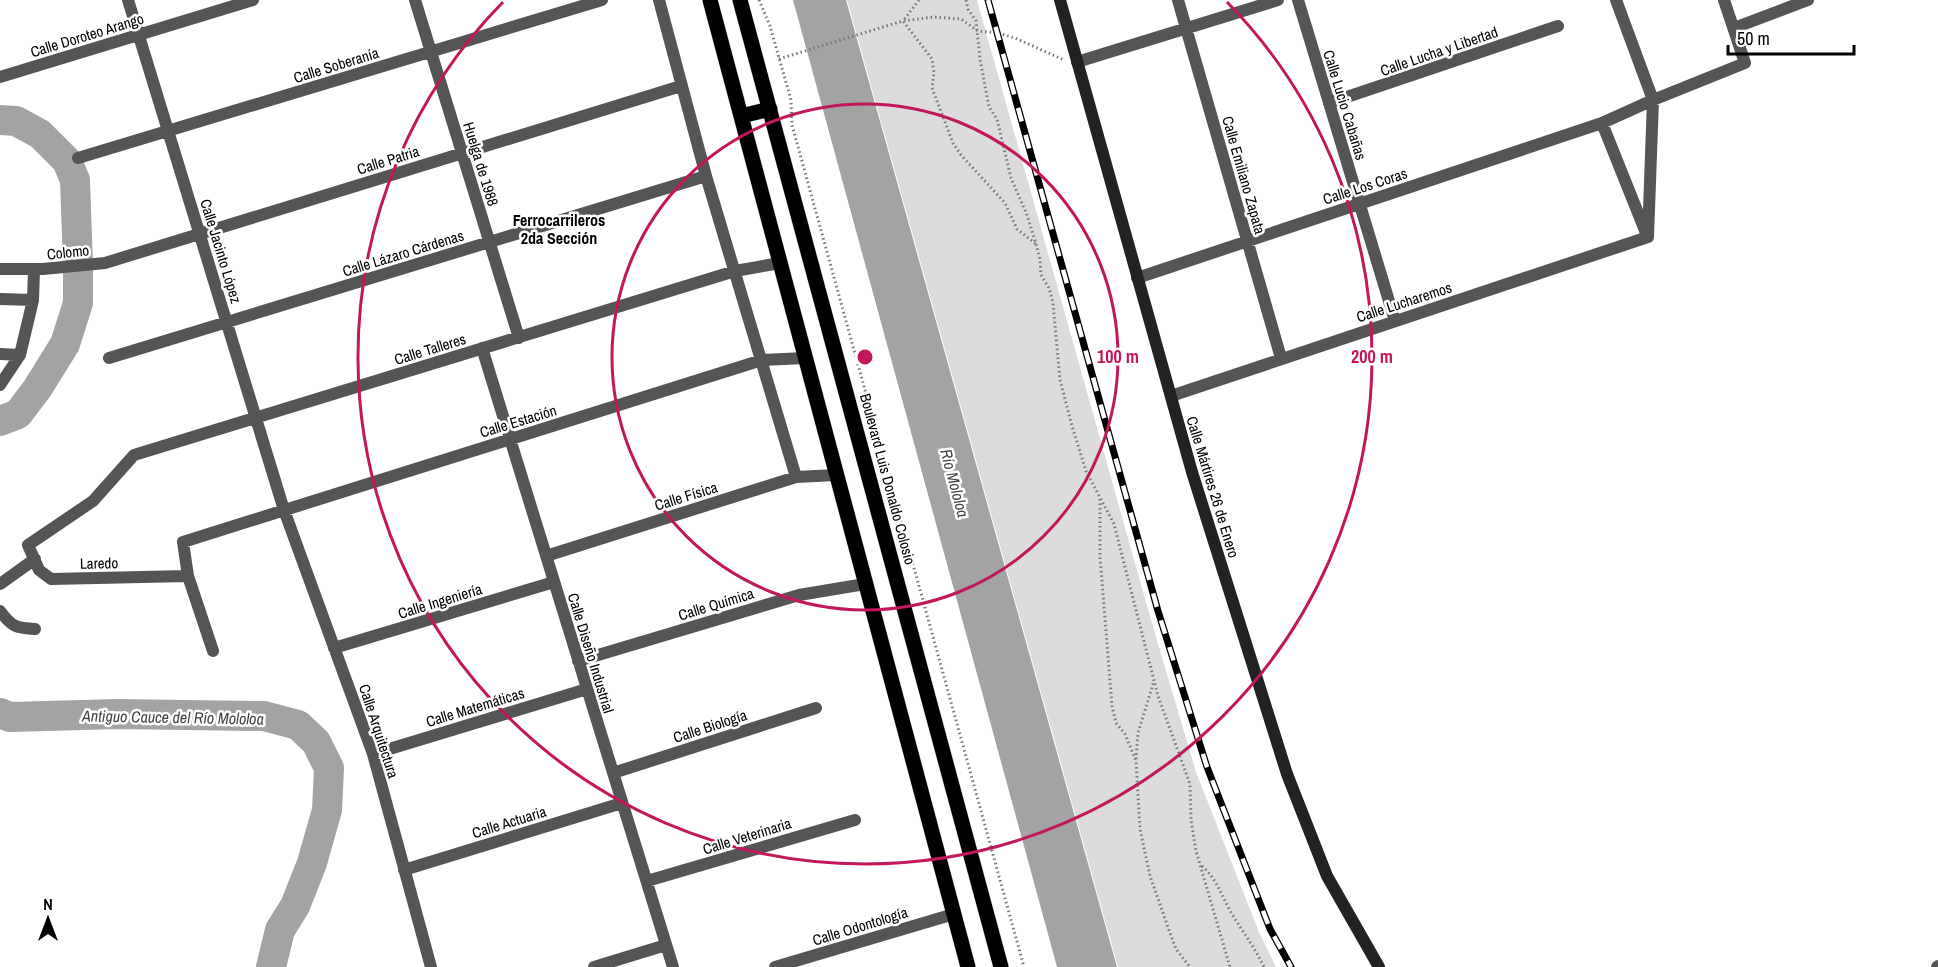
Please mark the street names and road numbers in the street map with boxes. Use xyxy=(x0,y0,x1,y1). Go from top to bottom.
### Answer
street label: Calle Doroteo Arango xyxy=(28,8,146,62)
street label: Calle Lucha y Libertad xyxy=(1377,21,1501,81)
street label: Calle Soberanía xyxy=(291,42,381,88)
street label: Calle Lucio Cabañas xyxy=(1318,47,1372,163)
street label: Calle Emiliano Zapata xyxy=(1217,114,1271,237)
street label: Huelga de 1988 xyxy=(458,119,504,209)
street label: Calle Patria xyxy=(354,141,422,179)
street label: Calle Los Coras xyxy=(1320,162,1410,210)
street label: Calle Jacinto López xyxy=(195,196,247,306)
street label: Calle Lázaro Cárdenas xyxy=(340,225,466,281)
street label: Colomo xyxy=(46,239,90,265)
street label: Calle Lucharemos xyxy=(1354,277,1454,327)
street label: Calle Talleres xyxy=(392,328,468,370)
street label: Boulevard Luis Donaldo Colosio xyxy=(855,391,921,567)
street label: Calle Estación xyxy=(477,399,559,443)
street label: Calle Mártires 26 de Enero xyxy=(1181,414,1245,560)
street label: Calle Física xyxy=(652,476,720,516)
street label: Laredo xyxy=(80,552,118,574)
street label: Calle Ingeniería xyxy=(395,578,485,624)
street label: Calle Química xyxy=(676,583,756,625)
street label: Calle Diseño Industrial xyxy=(563,590,619,716)
street label: Calle Arquitectura xyxy=(354,681,404,781)
street label: Calle Matemáticas xyxy=(423,682,527,732)
street label: Calle Biología xyxy=(670,704,750,748)
street label: Calle Actuaria xyxy=(469,801,549,843)
street label: Calle Veterinaria xyxy=(700,813,794,859)
street label: Calle Odontología xyxy=(810,902,910,950)

